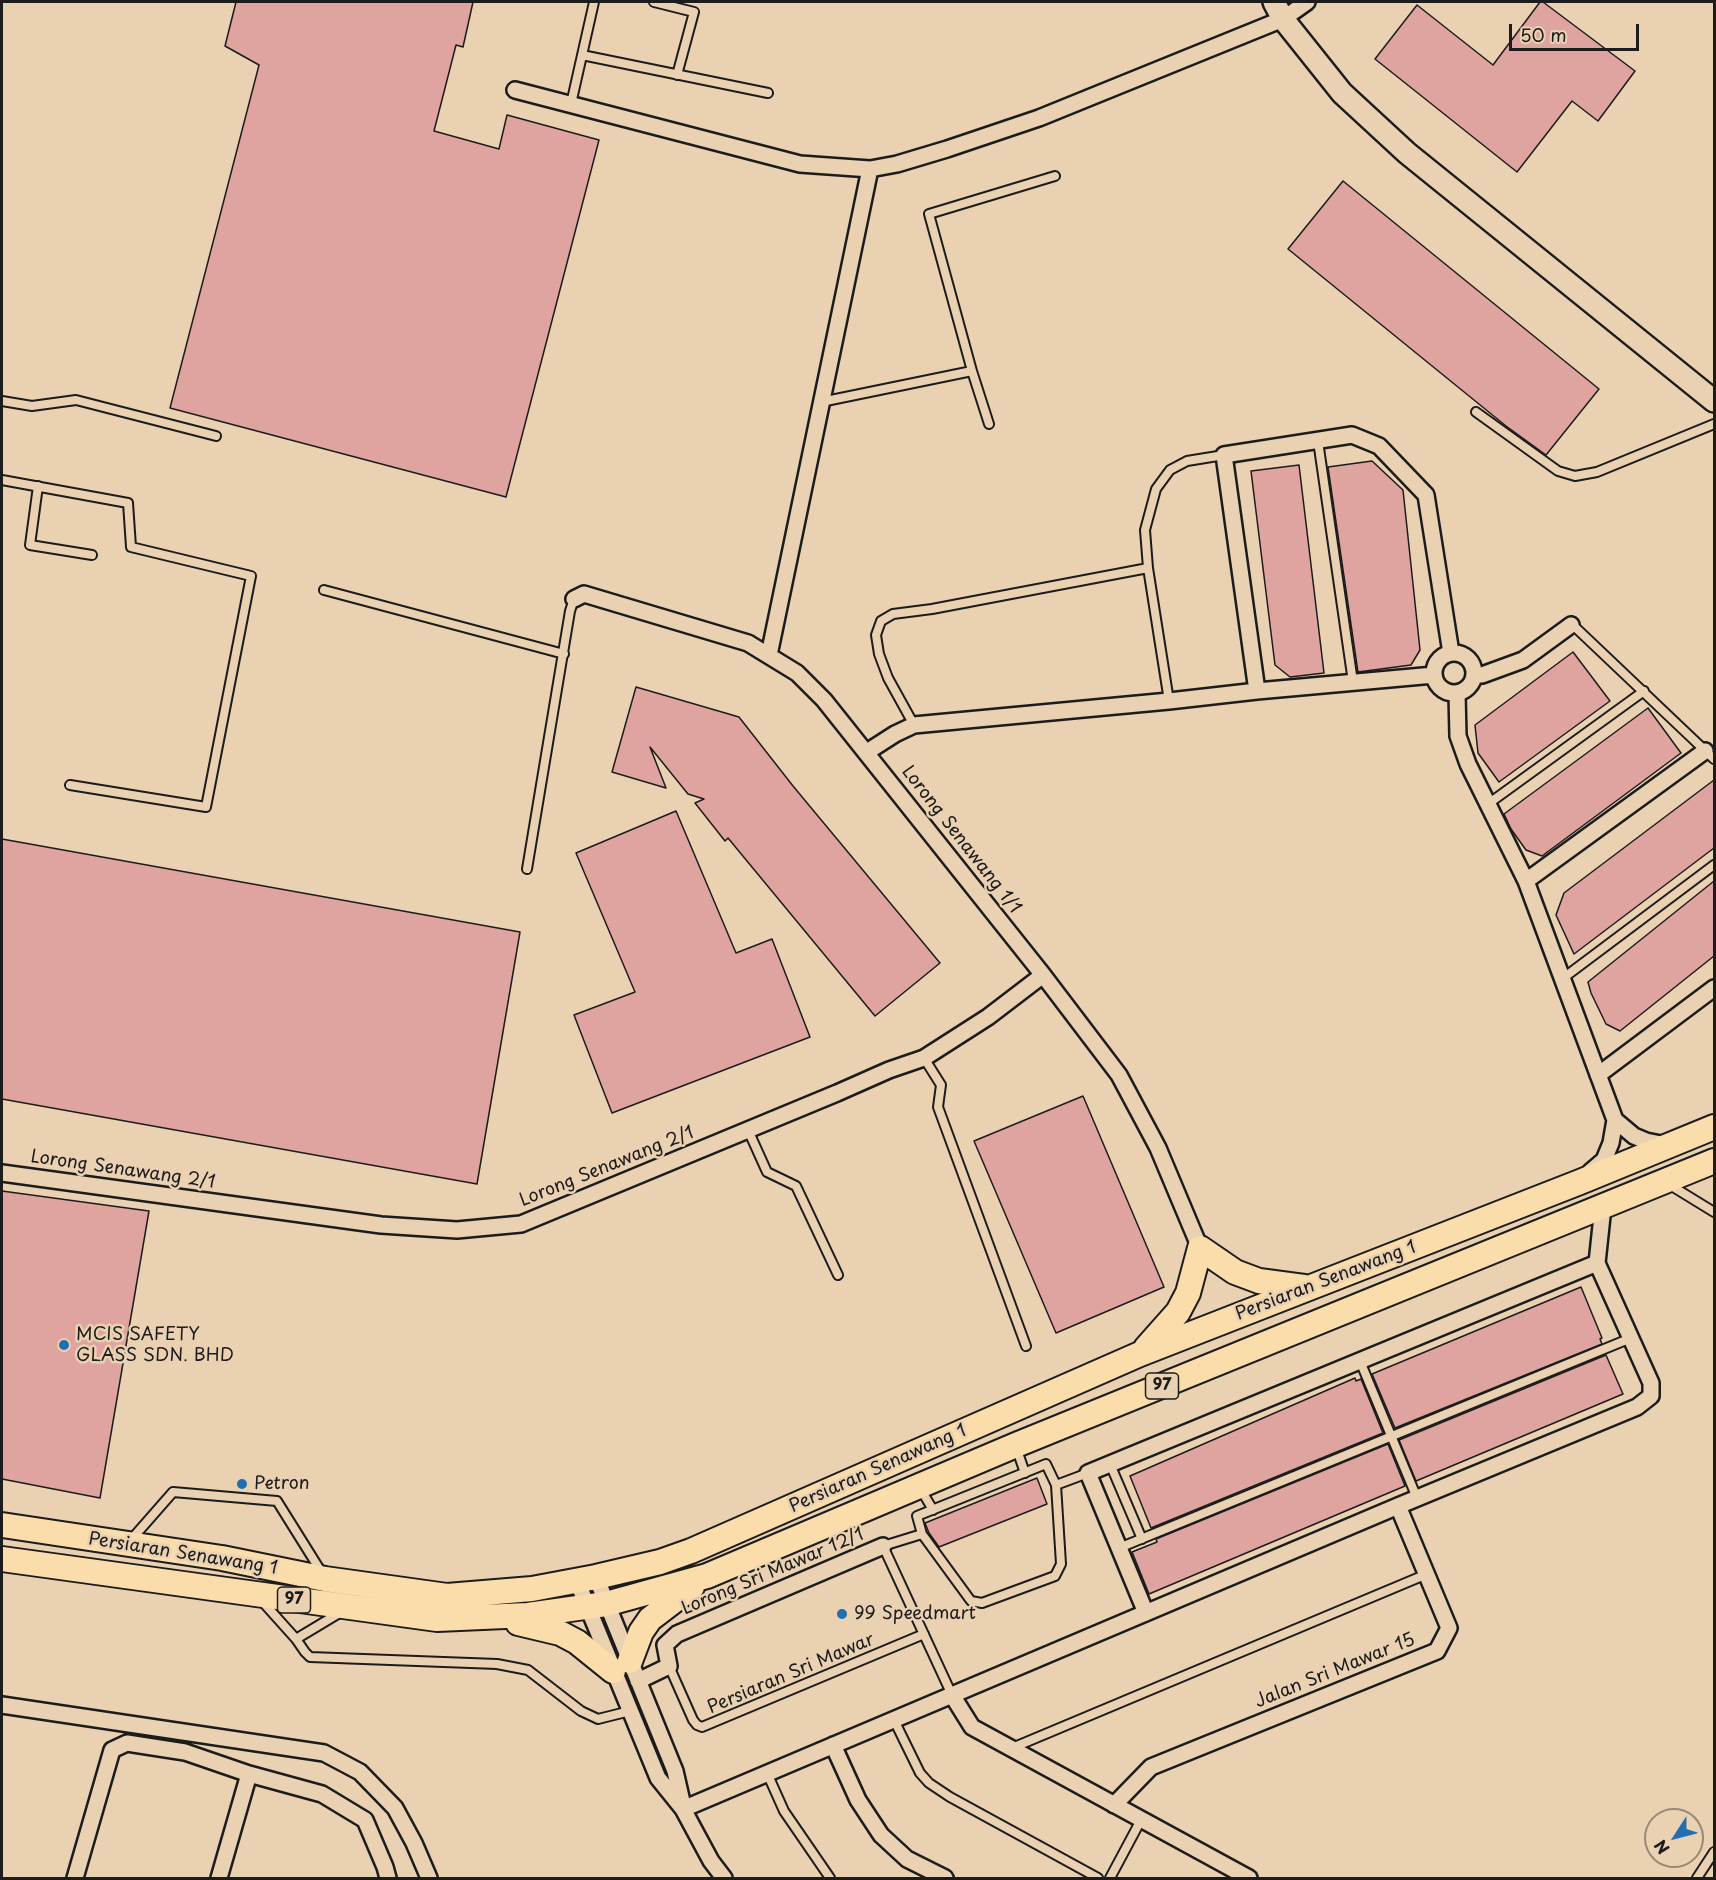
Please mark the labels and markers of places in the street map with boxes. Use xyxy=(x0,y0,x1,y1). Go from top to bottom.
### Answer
place label: MCIS SAFETY GLASS SDN. BHD xyxy=(76,1324,234,1366)
marker: MCIS SAFETY GLASS SDN. BHD xyxy=(57,1338,71,1352)
place label: Petron xyxy=(254,1473,310,1495)
marker: Petron xyxy=(235,1477,249,1491)
place label: 99 Speedmart xyxy=(854,1603,976,1625)
marker: 99 Speedmart xyxy=(835,1607,849,1621)

